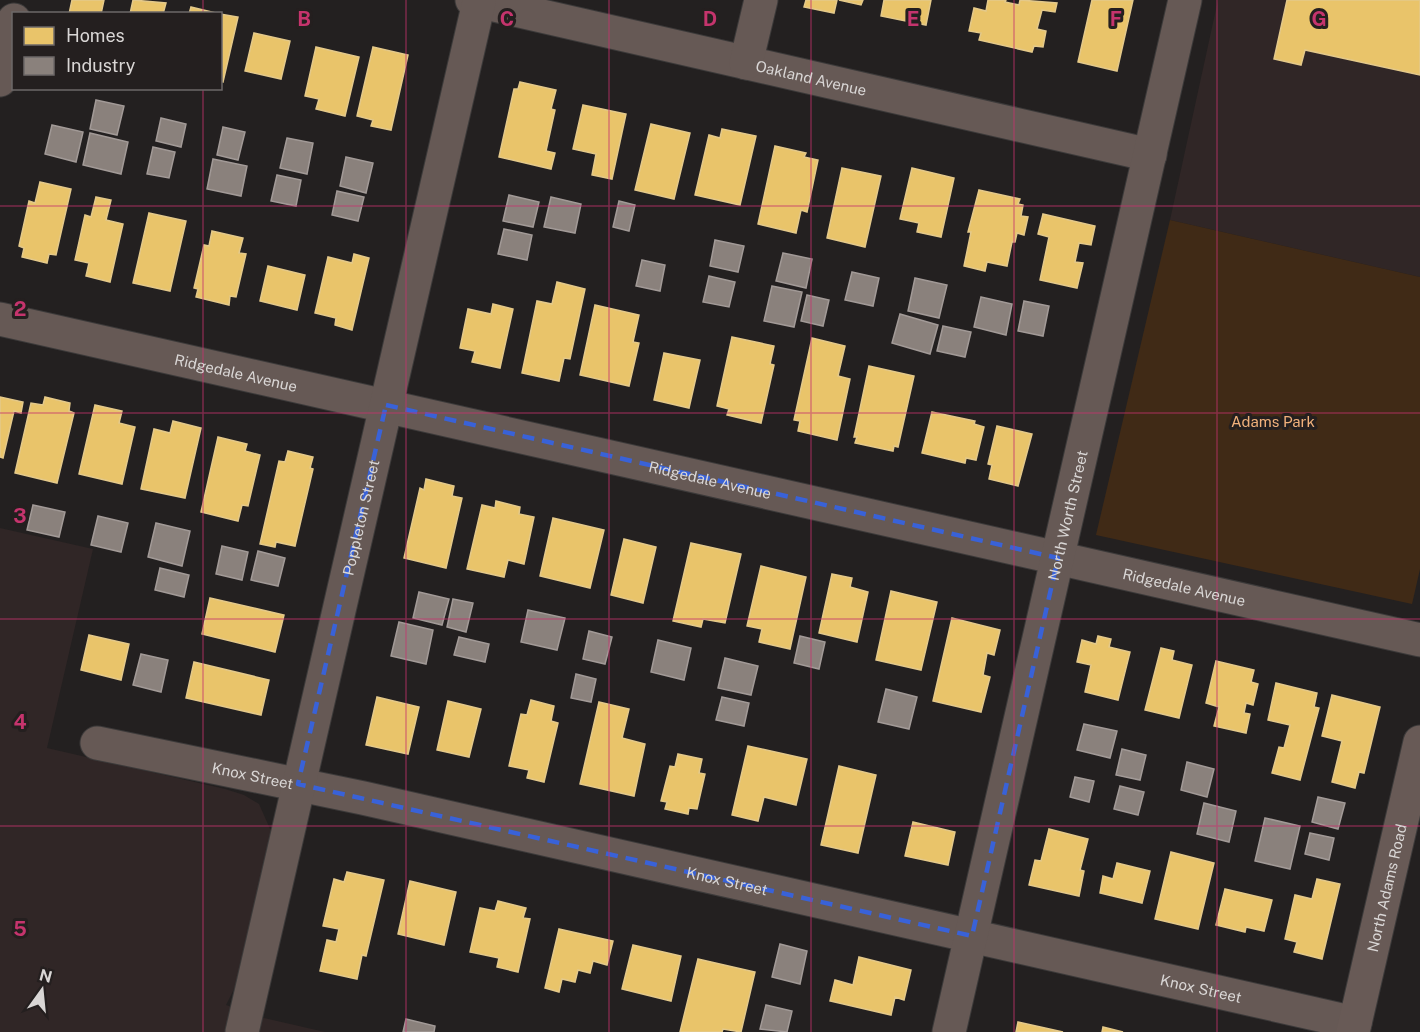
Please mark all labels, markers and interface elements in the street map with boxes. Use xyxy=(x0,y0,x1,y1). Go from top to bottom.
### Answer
text: B xyxy=(297,7,311,31)
text: C xyxy=(500,7,514,31)
text: D xyxy=(703,7,717,31)
text: E xyxy=(907,7,919,31)
text: F xyxy=(1110,7,1122,31)
text: G xyxy=(1311,7,1327,31)
legend xyxy=(12,12,222,90)
text: Homes xyxy=(66,25,125,46)
text: Industry xyxy=(66,55,136,76)
street label: Oakland Avenue xyxy=(754,57,868,98)
text: 2 xyxy=(14,297,26,321)
street label: Ridgedale Avenue xyxy=(173,350,299,394)
park label: Adams Park xyxy=(1231,413,1315,430)
street label: North Worth Street xyxy=(1044,448,1090,582)
street label: Ridgedale Avenue xyxy=(647,457,773,502)
street label: Poppleton Street xyxy=(339,458,382,577)
text: 3 xyxy=(13,504,27,528)
street label: Ridgedale Avenue xyxy=(1121,565,1247,609)
text: 4 xyxy=(13,710,27,734)
street label: Knox Street xyxy=(210,758,295,792)
street label: North Adams Road xyxy=(1363,822,1409,953)
street label: Knox Street xyxy=(685,863,770,898)
text: 5 xyxy=(13,917,27,941)
north arrow xyxy=(12,960,72,1020)
text: N xyxy=(37,965,54,987)
street label: Knox Street xyxy=(1159,971,1244,1006)

